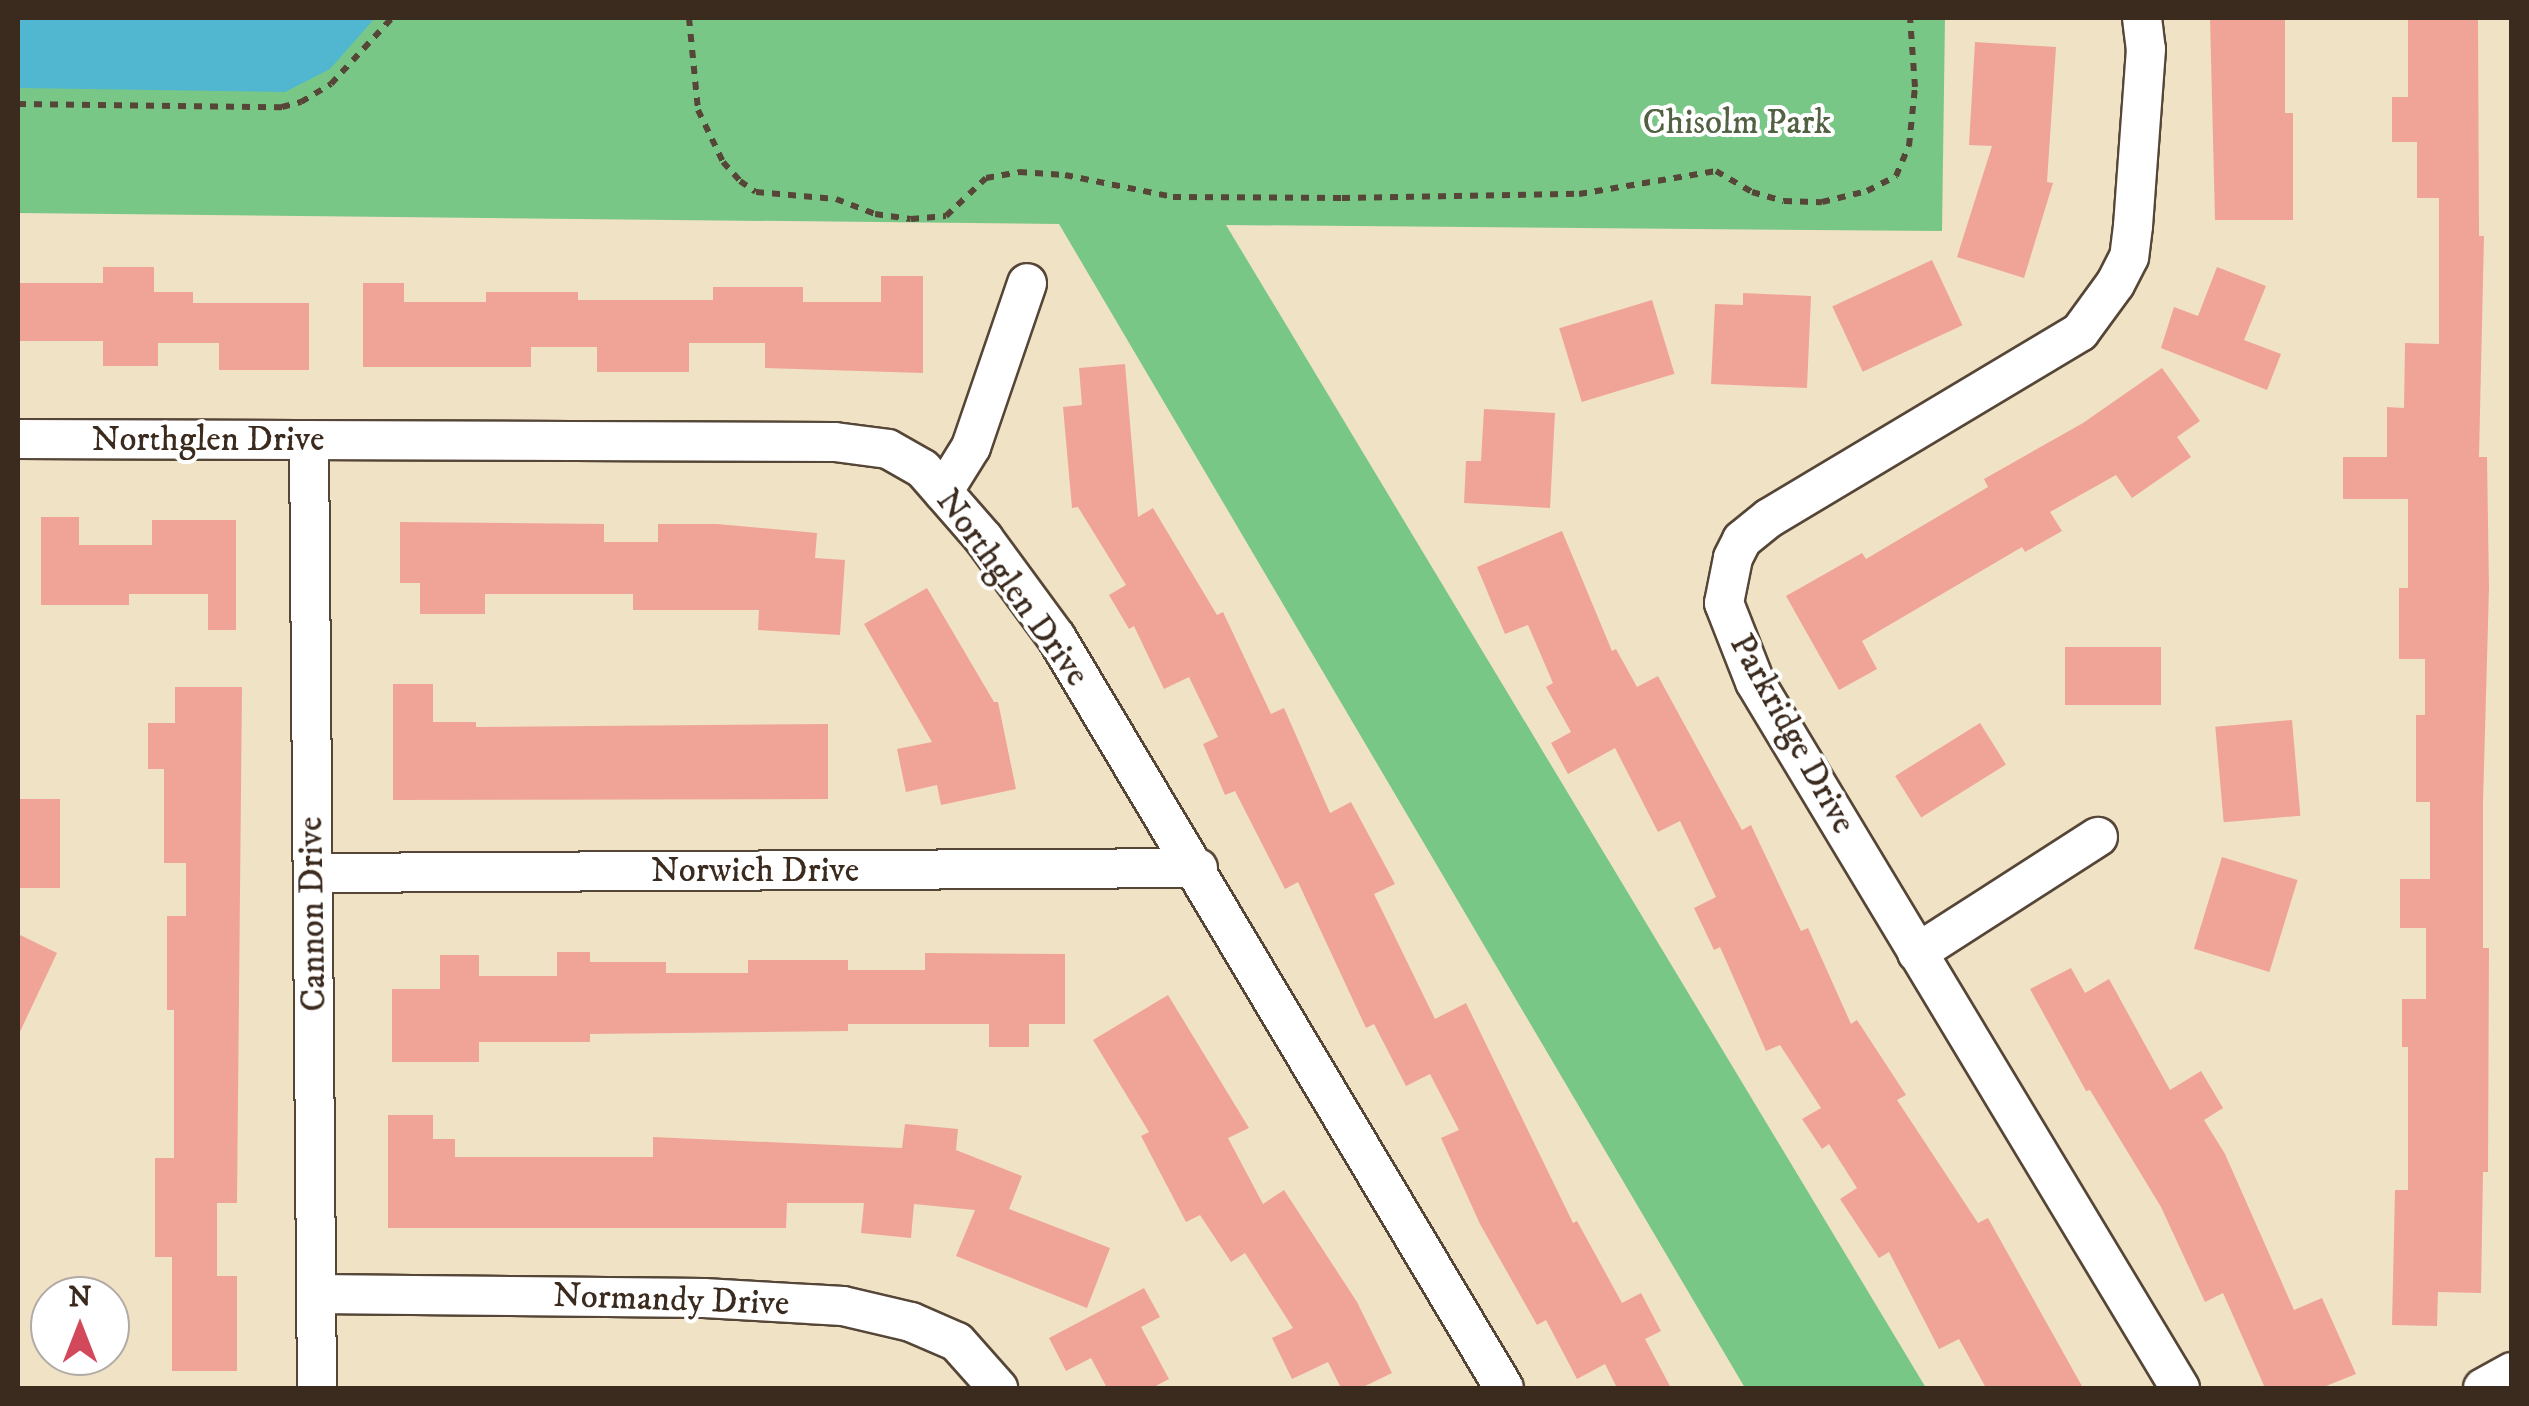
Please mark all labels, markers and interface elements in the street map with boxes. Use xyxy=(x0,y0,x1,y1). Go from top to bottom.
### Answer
park label: Chisolm Park xyxy=(1643,102,1831,144)
street label: Northglen Drive xyxy=(91,419,325,461)
street label: Northglen Drive xyxy=(926,481,1098,695)
street label: Parkridge Drive xyxy=(1720,627,1864,841)
street label: Cannon Drive xyxy=(290,816,336,1012)
street label: Norwich Drive xyxy=(651,850,859,892)
street label: Normandy Drive xyxy=(552,1275,790,1325)
north arrow xyxy=(30,1276,130,1376)
text: N xyxy=(69,1280,91,1315)

